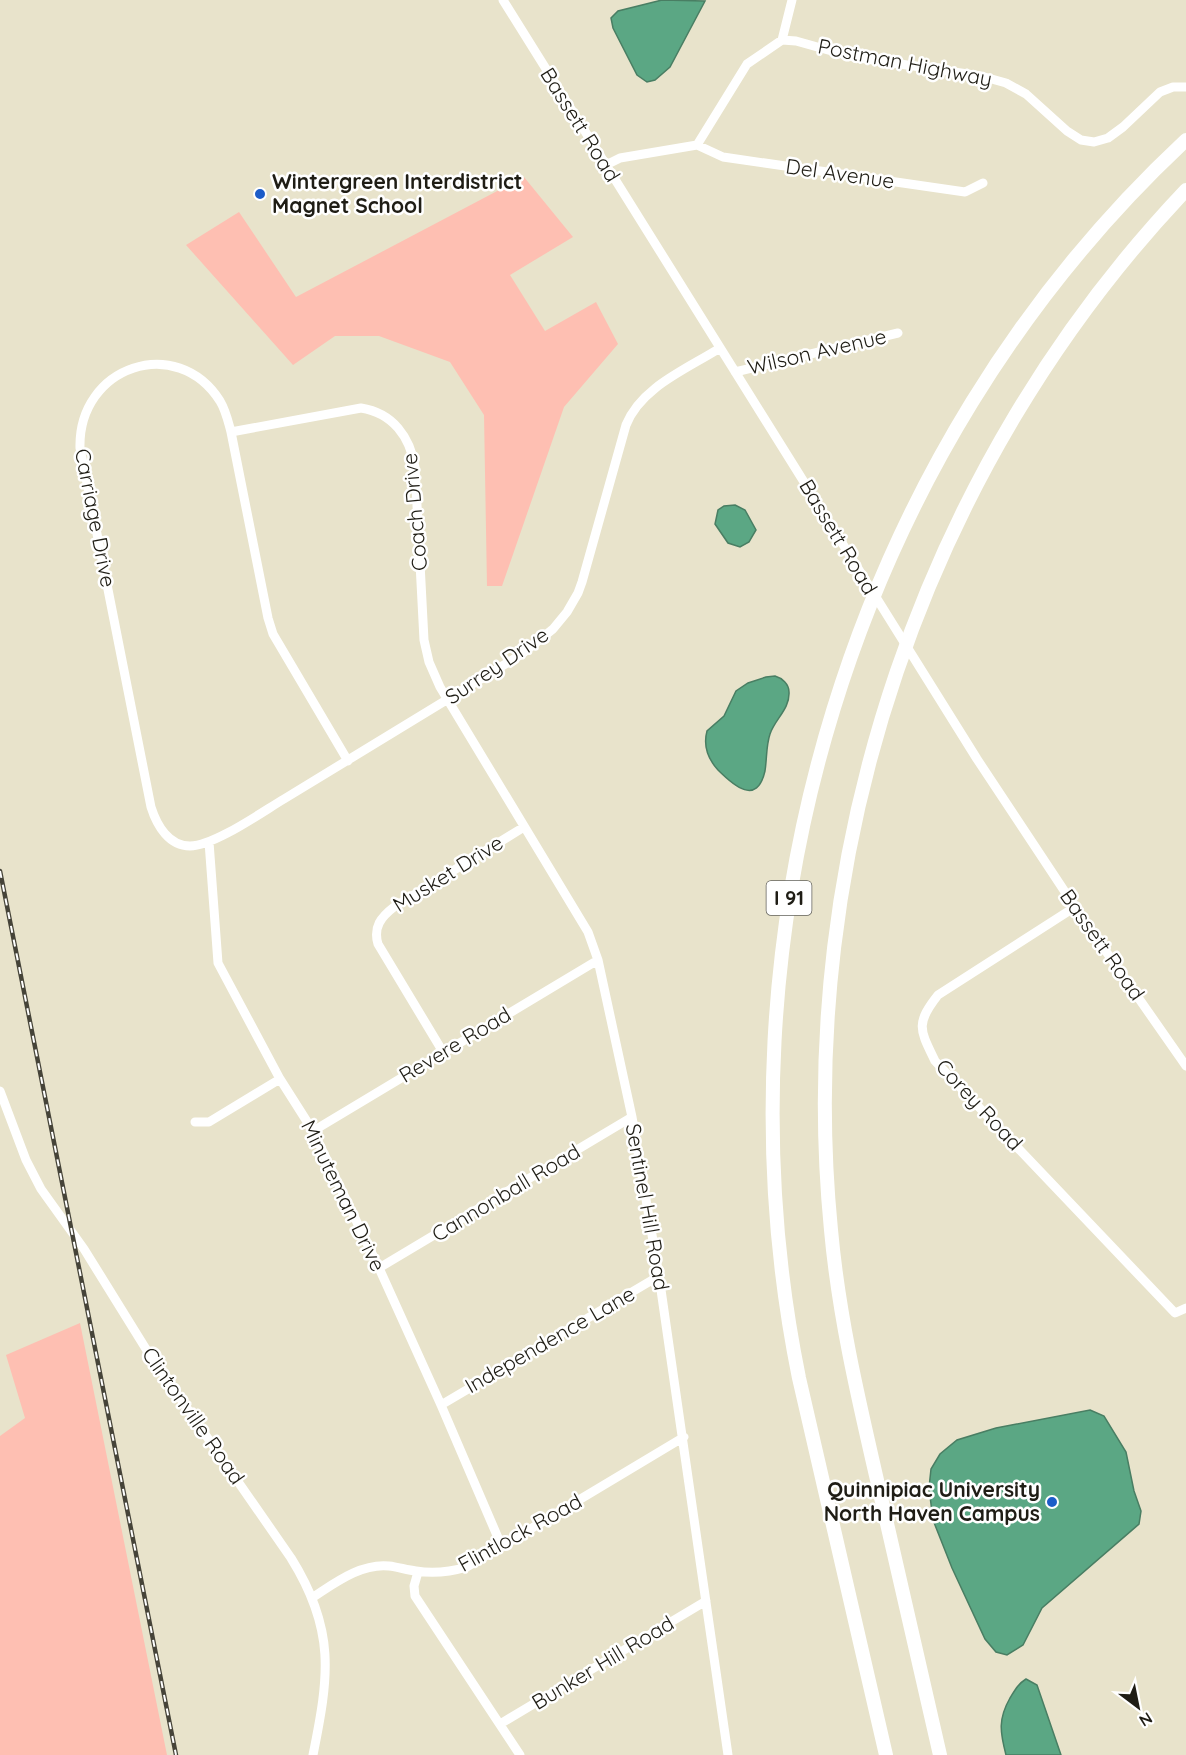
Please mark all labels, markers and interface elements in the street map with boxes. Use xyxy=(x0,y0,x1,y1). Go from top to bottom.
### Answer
street label: Postman Highway xyxy=(816,32,994,92)
street label: Bassett Road xyxy=(535,62,626,187)
street label: Del Avenue xyxy=(784,153,896,194)
place label: Wintergreen Interdistrict Magnet School xyxy=(272,168,522,218)
marker: Wintergreen Interdistrict Magnet School xyxy=(253,187,267,201)
street label: Wilson Avenue xyxy=(745,322,889,380)
street label: Carriage Drive xyxy=(70,446,122,589)
street label: Coach Drive xyxy=(396,452,432,572)
street label: Bassett Road xyxy=(794,474,883,599)
street label: Surrey Drive xyxy=(440,621,553,709)
street label: Musket Drive xyxy=(387,829,507,917)
road number: I 91 xyxy=(766,881,812,915)
street label: Bassett Road xyxy=(1055,884,1151,1005)
street label: Revere Road xyxy=(394,1001,515,1088)
street label: Corey Road xyxy=(931,1053,1029,1155)
street label: Minuteman Drive xyxy=(296,1116,392,1275)
street label: Sentinel Hill Road xyxy=(621,1121,675,1292)
street label: Cannonball Road xyxy=(427,1138,584,1247)
street label: Independence Lane xyxy=(460,1280,639,1398)
street label: Clintonville Road xyxy=(137,1342,251,1489)
place label: Quinnipiac University North Haven Campus xyxy=(824,1476,1040,1526)
street label: Flintlock Road xyxy=(453,1487,586,1577)
marker: Quinnipiac University North Haven Campus xyxy=(1045,1495,1059,1509)
street label: Bunker Hill Road xyxy=(527,1609,678,1715)
north arrow xyxy=(1108,1677,1168,1737)
text: N xyxy=(1136,1708,1156,1731)

